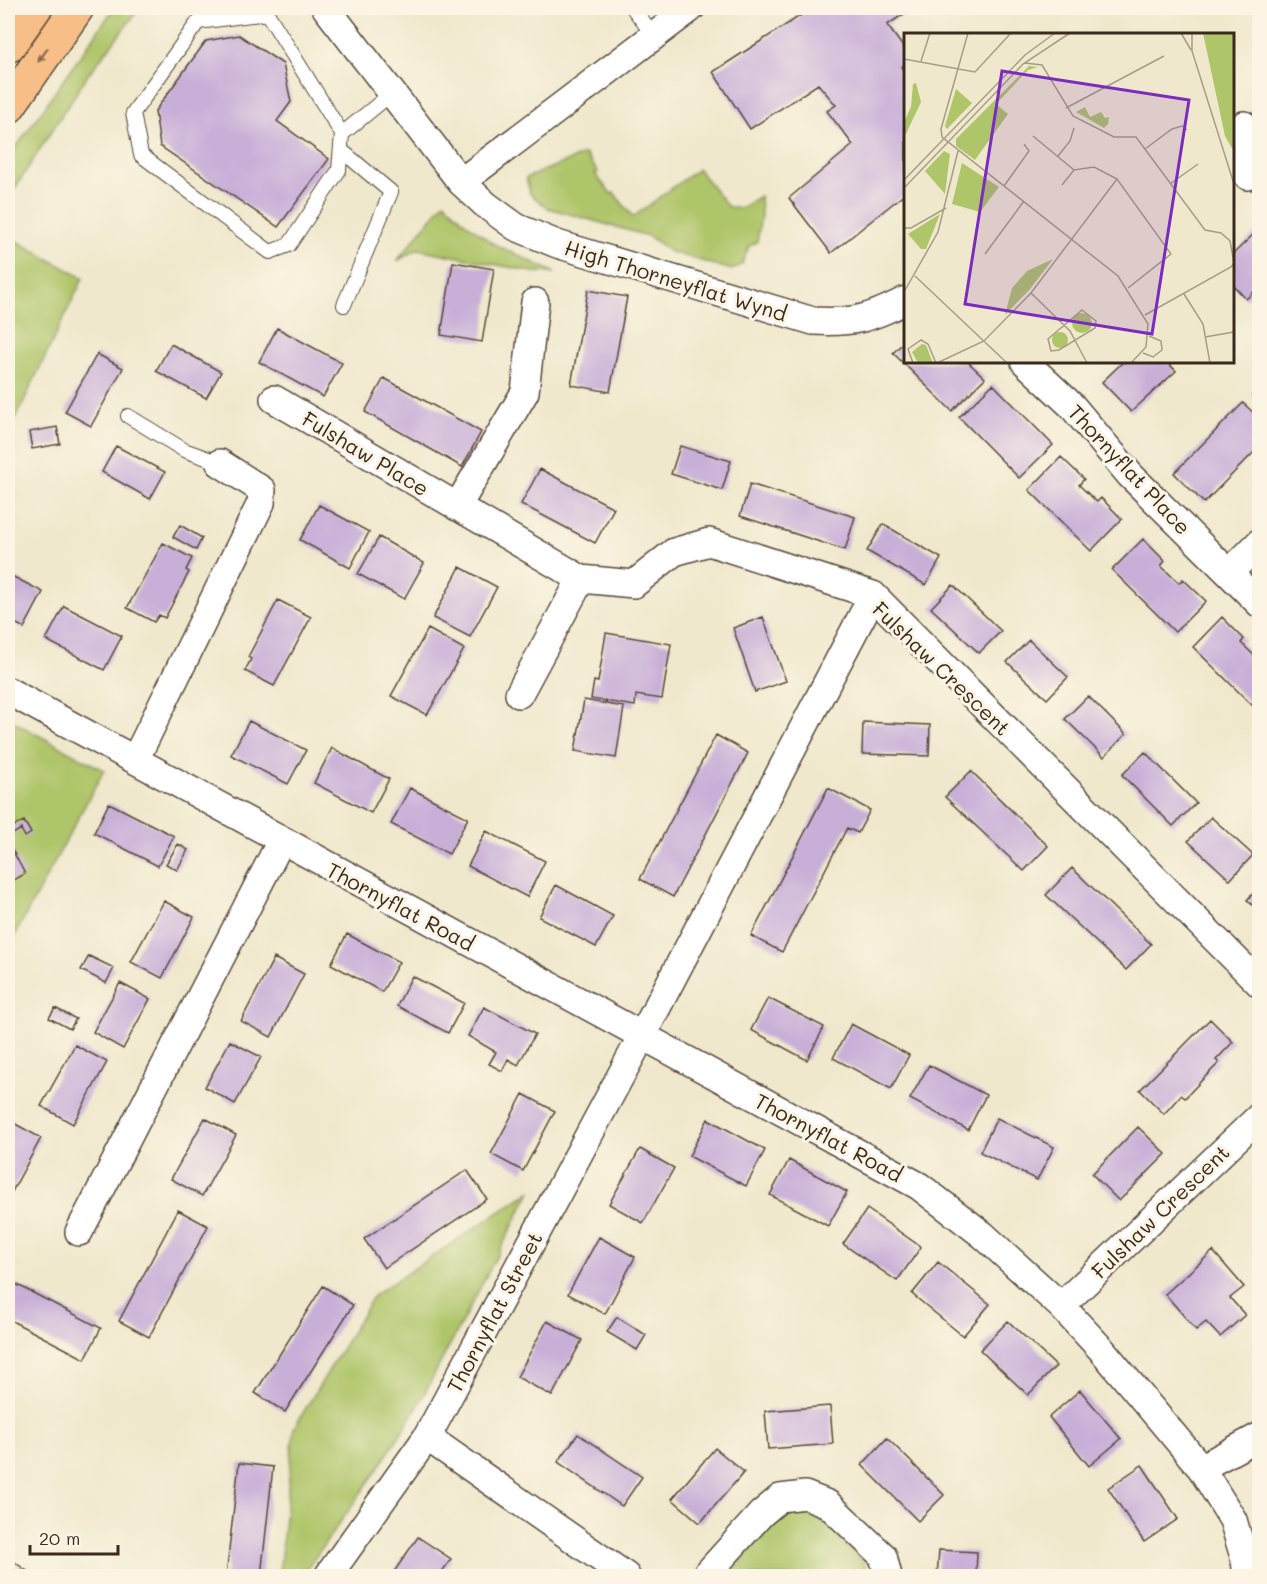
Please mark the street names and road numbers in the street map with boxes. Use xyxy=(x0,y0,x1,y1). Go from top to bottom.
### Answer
street label: High Thorneyflat Wynd xyxy=(562,233,790,327)
street label: Thornyflat Place xyxy=(1063,398,1197,540)
street label: Fulshaw Place xyxy=(298,405,434,501)
street label: Fulshaw Crescent xyxy=(867,595,1017,741)
street label: Thornyflat Road xyxy=(322,856,480,956)
street label: Thornyflat Road xyxy=(750,1087,908,1187)
street label: Fulshaw Crescent xyxy=(1085,1138,1235,1284)
street label: Thornyflat Street xyxy=(440,1227,548,1397)

